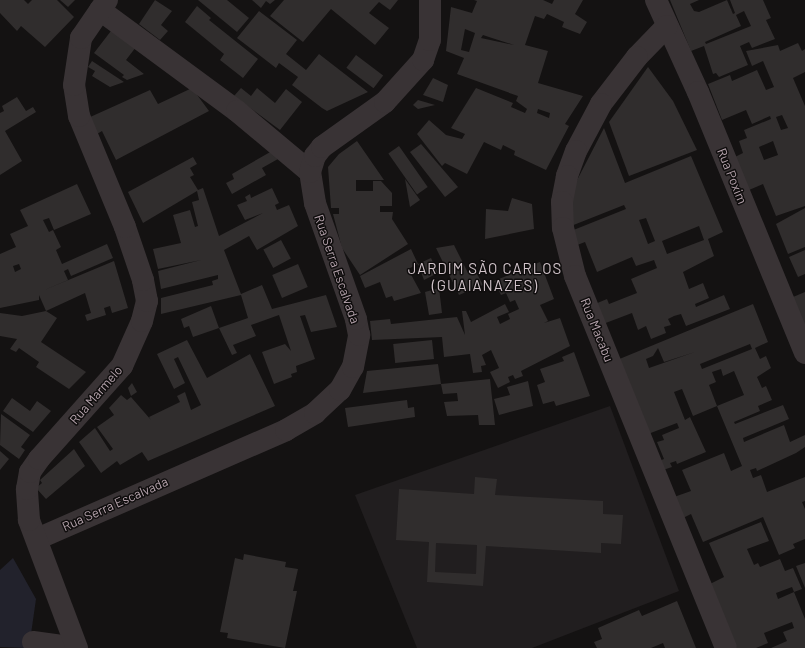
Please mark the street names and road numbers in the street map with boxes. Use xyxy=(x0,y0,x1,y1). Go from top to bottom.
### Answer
street label: Rua Poxim xyxy=(714,146,750,206)
street label: Rua Serra Escalvada xyxy=(311,212,363,326)
street label: Rua Macabu xyxy=(577,296,617,364)
street label: Rua Marmelo xyxy=(66,363,126,427)
street label: Rua Serra Escalvada xyxy=(60,474,170,534)

